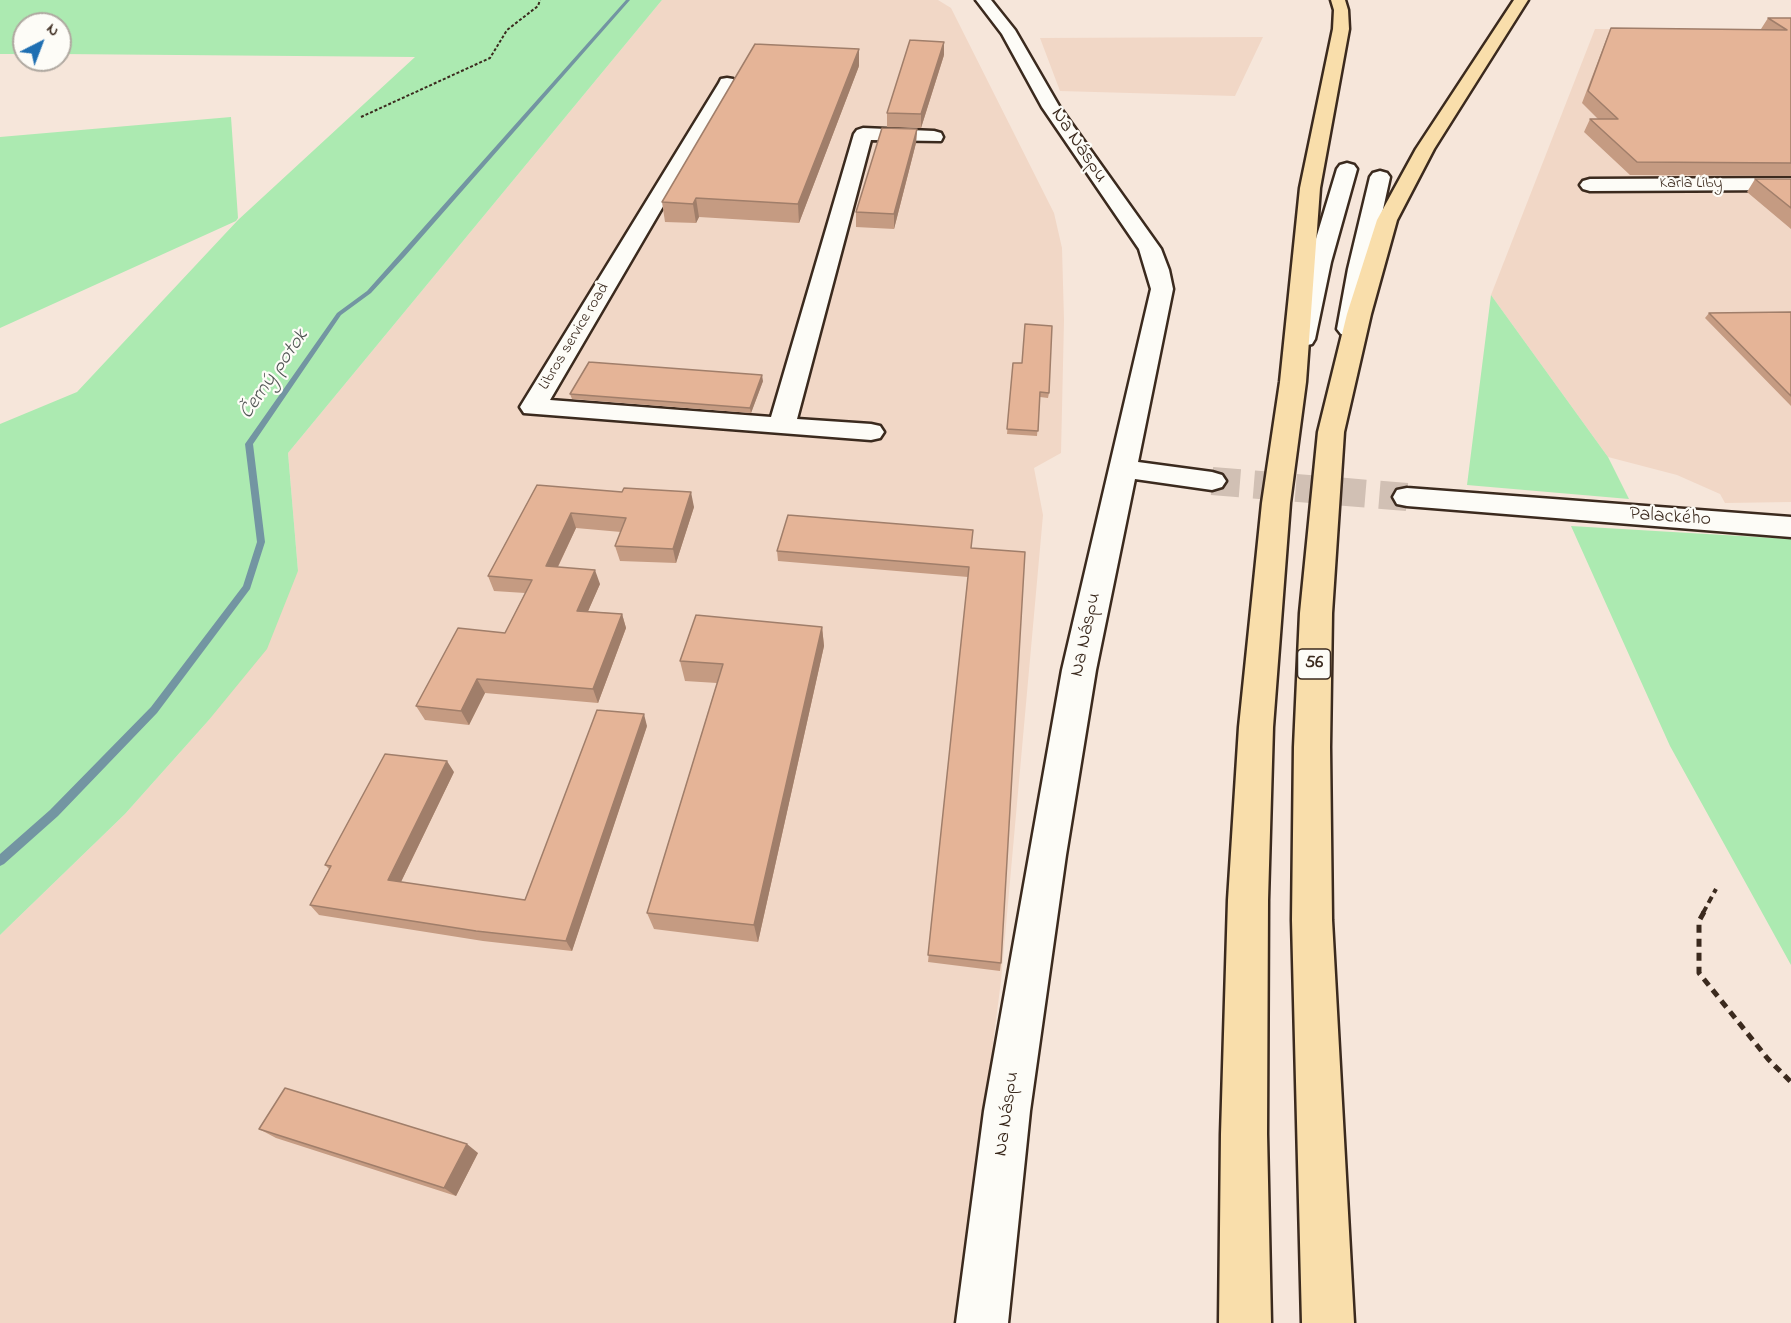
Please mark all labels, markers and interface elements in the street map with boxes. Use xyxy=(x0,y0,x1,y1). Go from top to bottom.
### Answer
north arrow xyxy=(12,12,72,72)
text: N xyxy=(41,18,65,43)
street label: Na Náspu xyxy=(1044,104,1112,188)
street label: Karla Líby xyxy=(1660,174,1722,194)
street label: Libros service road xyxy=(536,280,614,394)
water label: Černý potok xyxy=(235,325,315,425)
street label: Palackého xyxy=(1628,503,1712,533)
street label: Na Náspu xyxy=(1066,591,1108,679)
road number: 56 xyxy=(1298,649,1330,679)
street label: Na Náspu xyxy=(990,1070,1026,1158)

